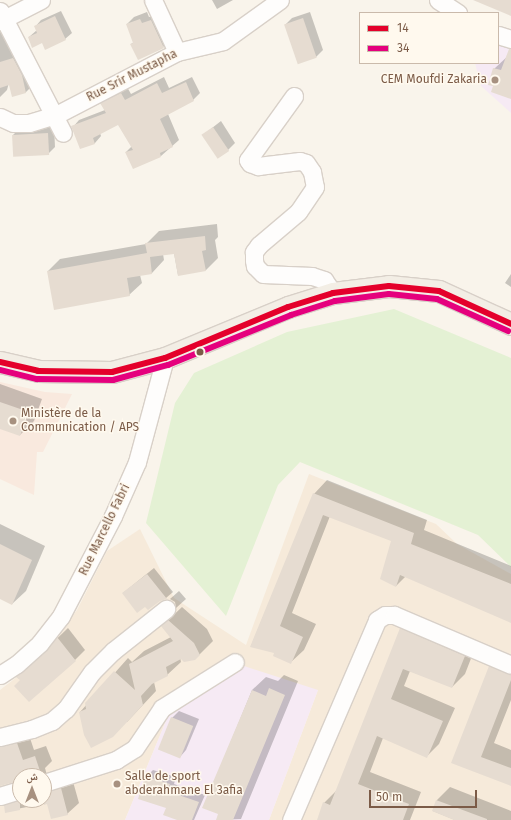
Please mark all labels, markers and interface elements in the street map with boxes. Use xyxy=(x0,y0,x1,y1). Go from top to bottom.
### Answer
legend xyxy=(359,12,499,64)
text: 14 xyxy=(397,21,409,35)
text: 34 xyxy=(397,41,409,55)
street label: Rue Srir Mustapha xyxy=(84,47,180,105)
place label: CEM Moufdi Zakaria xyxy=(381,73,487,87)
marker: CEM Moufdi Zakaria xyxy=(490,75,500,85)
unlabelled marker xyxy=(195,347,205,357)
place label: Ministère de la Communication / APS xyxy=(21,407,139,435)
marker: Ministère de la Communication / APS xyxy=(8,416,18,426)
street label: Rue Marcello Fabri xyxy=(77,482,133,578)
north arrow xyxy=(12,768,52,808)
text: ش xyxy=(26,770,38,783)
place label: Salle de sport abderahmane El 3afia xyxy=(125,770,243,798)
marker: Salle de sport abderahmane El 3afia xyxy=(112,779,122,789)
scale bar xyxy=(371,782,479,808)
text: 50 m xyxy=(376,790,402,804)

